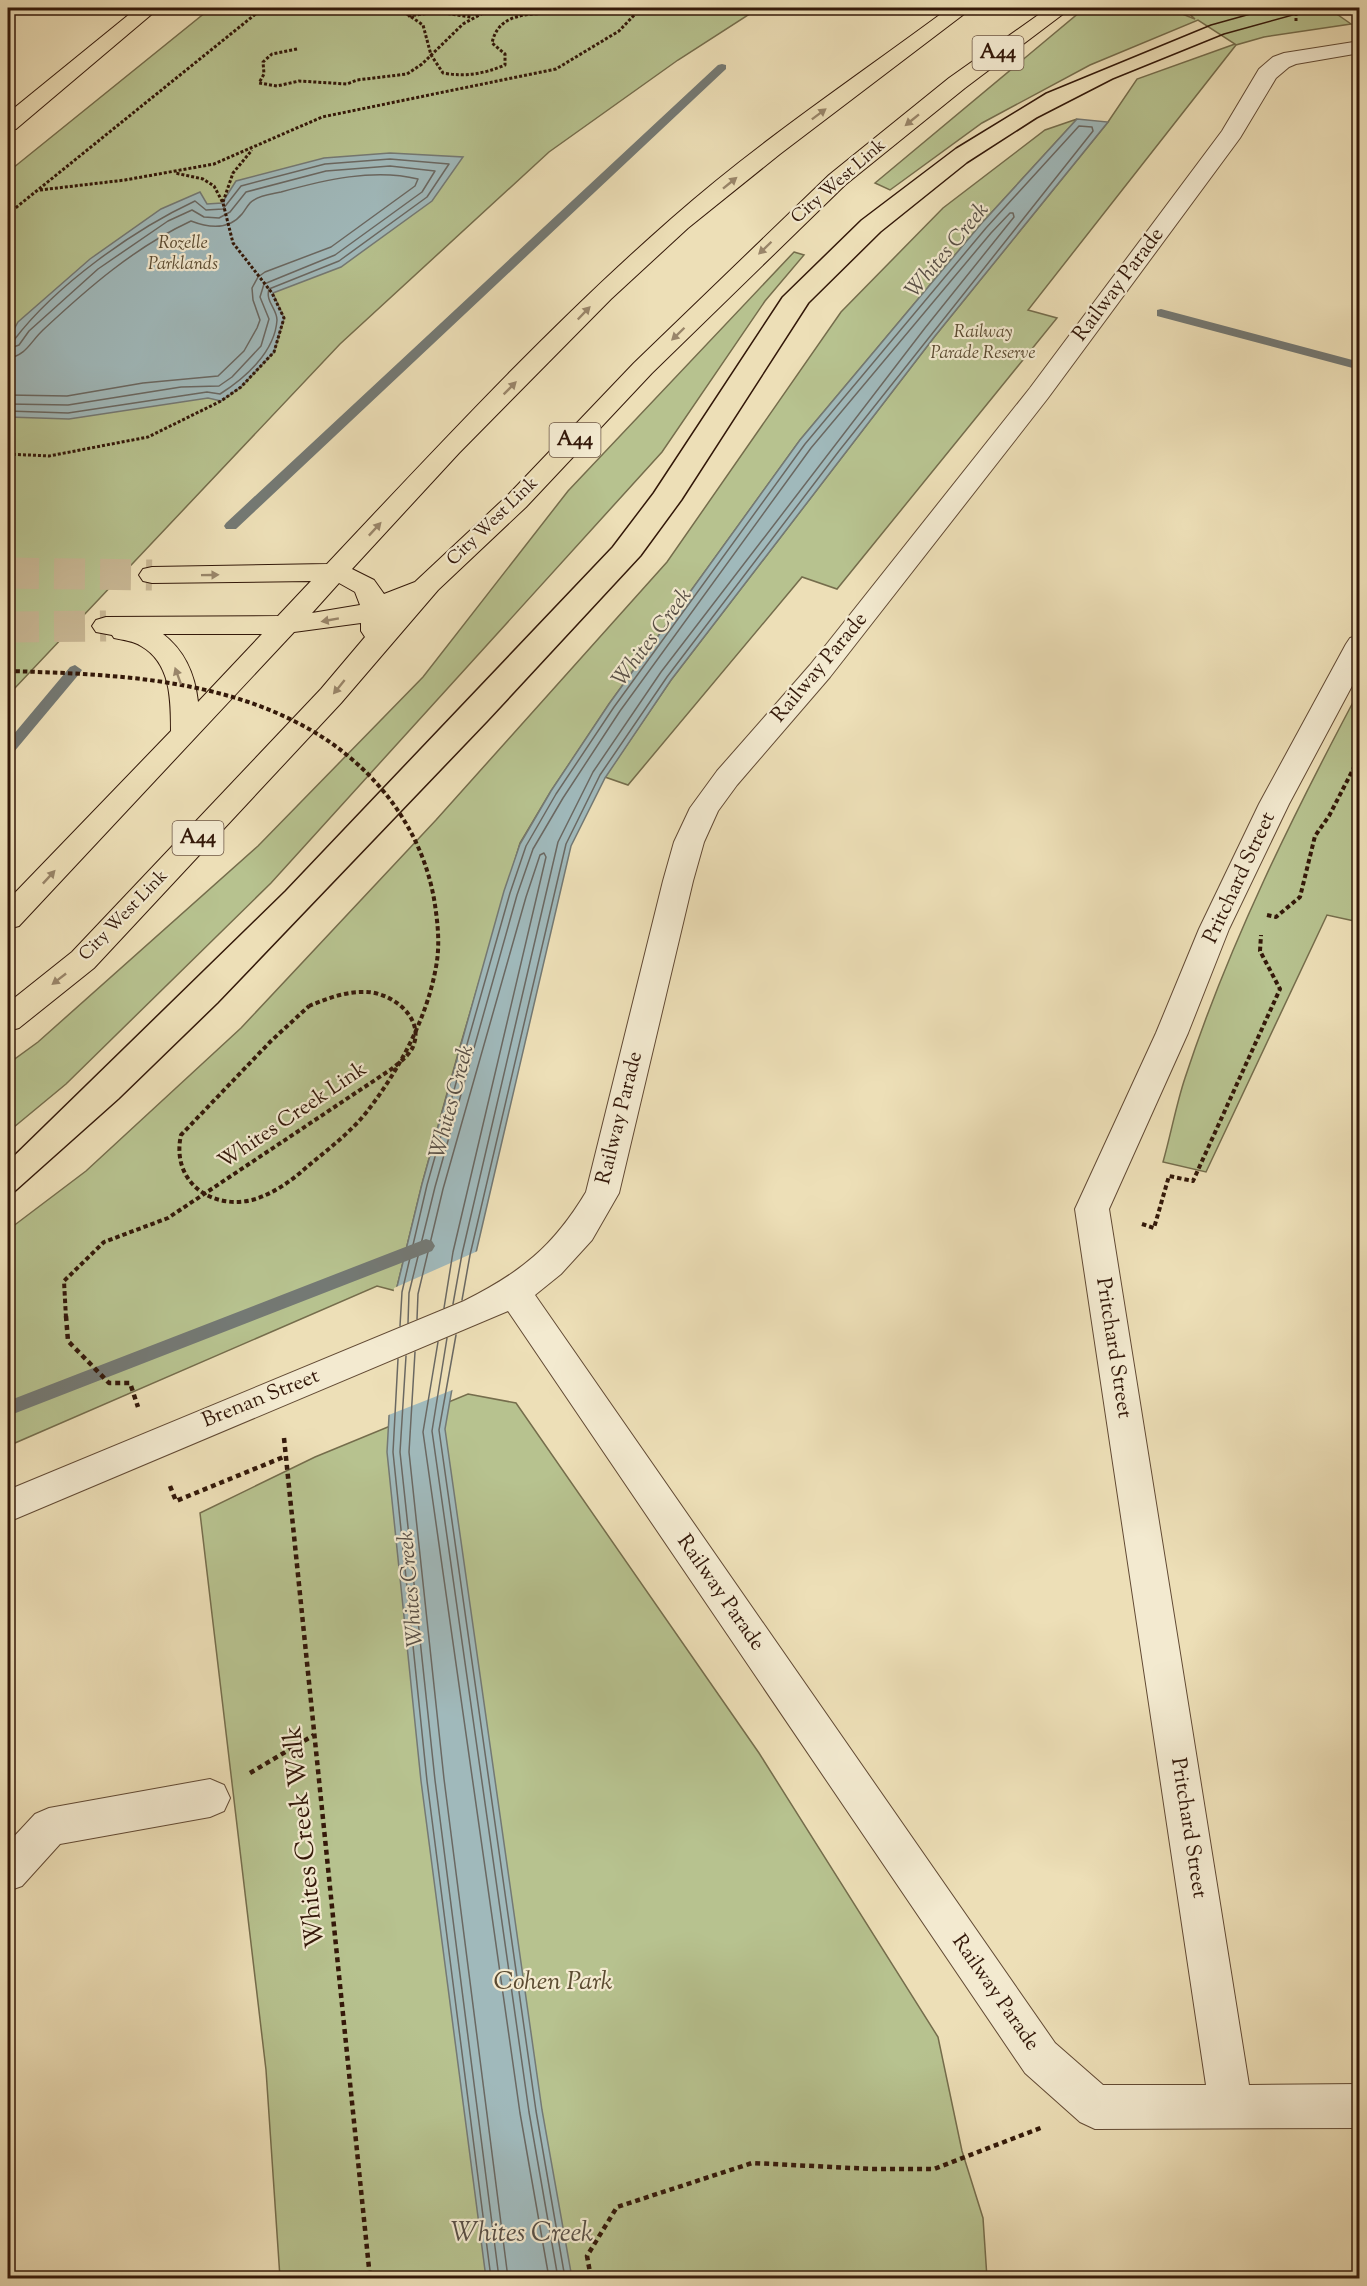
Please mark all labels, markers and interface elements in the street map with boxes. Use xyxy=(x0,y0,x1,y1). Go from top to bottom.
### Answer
road number: A44 xyxy=(972,36,1024,70)
one-way arrow xyxy=(811,108,827,120)
one-way arrow xyxy=(904,113,919,125)
street label: City West Link xyxy=(786,133,892,231)
one-way arrow xyxy=(722,177,738,190)
water label: Whites Creek xyxy=(898,196,998,306)
street label: Railway Parade xyxy=(1066,222,1172,348)
park label: Rozelle Parklands xyxy=(148,231,218,278)
one-way arrow xyxy=(759,241,773,255)
one-way arrow xyxy=(577,305,591,320)
park label: Railway Parade Reserve xyxy=(931,320,1035,367)
one-way arrow xyxy=(671,326,685,340)
one-way arrow xyxy=(502,382,516,396)
road number: A44 xyxy=(550,423,600,457)
street label: City West Link xyxy=(441,471,545,572)
one-way arrow xyxy=(368,522,381,537)
one-way arrow xyxy=(201,570,220,579)
water label: Whites Creek xyxy=(605,582,701,694)
street label: Railway Parade xyxy=(765,606,875,730)
one-way arrow xyxy=(321,615,340,624)
one-way arrow xyxy=(173,667,183,685)
one-way arrow xyxy=(332,679,345,695)
street label: Pritchard Street xyxy=(1196,807,1284,949)
road number: A44 xyxy=(172,821,224,855)
street label: City West Link xyxy=(74,864,175,968)
one-way arrow xyxy=(42,870,55,885)
one-way arrow xyxy=(51,973,67,986)
water label: Whites Creek xyxy=(423,1042,484,1162)
street label: Railway Parade xyxy=(589,1048,651,1188)
street label: Whites Creek Link xyxy=(213,1055,374,1177)
street label: Pritchard Street xyxy=(1087,1276,1139,1420)
street label: Brenan Street xyxy=(198,1362,324,1436)
street label: Railway Parade xyxy=(669,1529,771,1657)
water label: Whites Creek xyxy=(391,1530,433,1648)
street label: Whites Creek Walk xyxy=(275,1724,335,1950)
street label: Pritchard Street xyxy=(1162,1756,1214,1900)
street label: Railway Parade xyxy=(944,1929,1046,2057)
park label: Cohen Park xyxy=(493,1964,613,2001)
water label: Whites Creek xyxy=(451,2215,593,2254)

